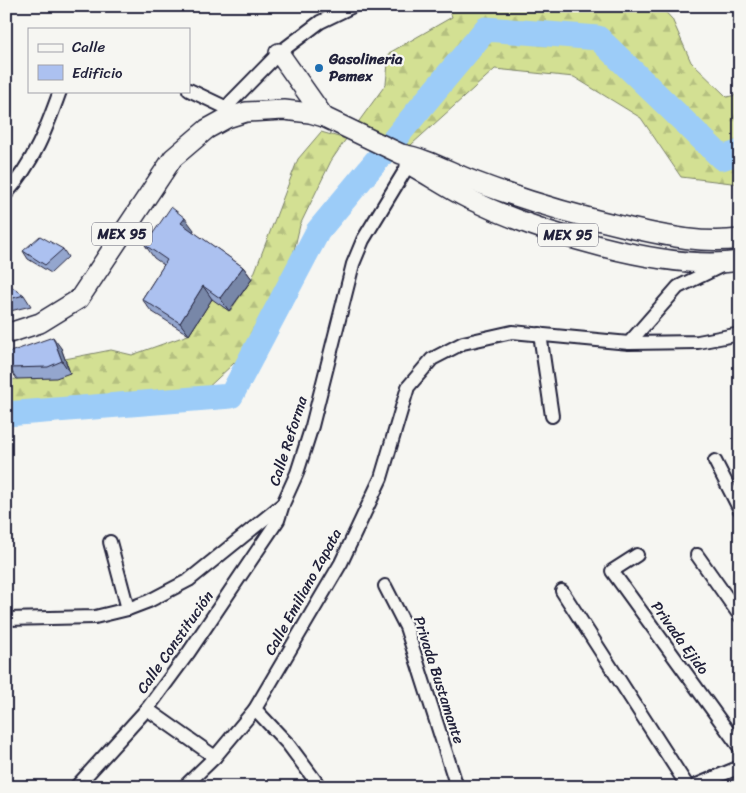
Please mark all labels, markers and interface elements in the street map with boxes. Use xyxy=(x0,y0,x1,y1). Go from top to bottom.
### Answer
legend xyxy=(28,28,190,92)
text: Calle xyxy=(72,34,105,60)
place label: Gasolineria Pemex xyxy=(328,46,403,89)
text: Edificio xyxy=(72,60,123,86)
marker: Gasolineria Pemex xyxy=(313,62,325,74)
road number: MEX 95 xyxy=(92,222,152,245)
road number: MEX 95 xyxy=(538,224,598,246)
street label: Calle Reforma xyxy=(261,392,315,489)
street label: Calle Emiliano Zapata xyxy=(257,523,349,660)
street label: Calle Constitución xyxy=(130,585,220,699)
street label: Privada Ejido xyxy=(644,596,716,681)
street label: Privada Bustamante xyxy=(406,613,472,748)

